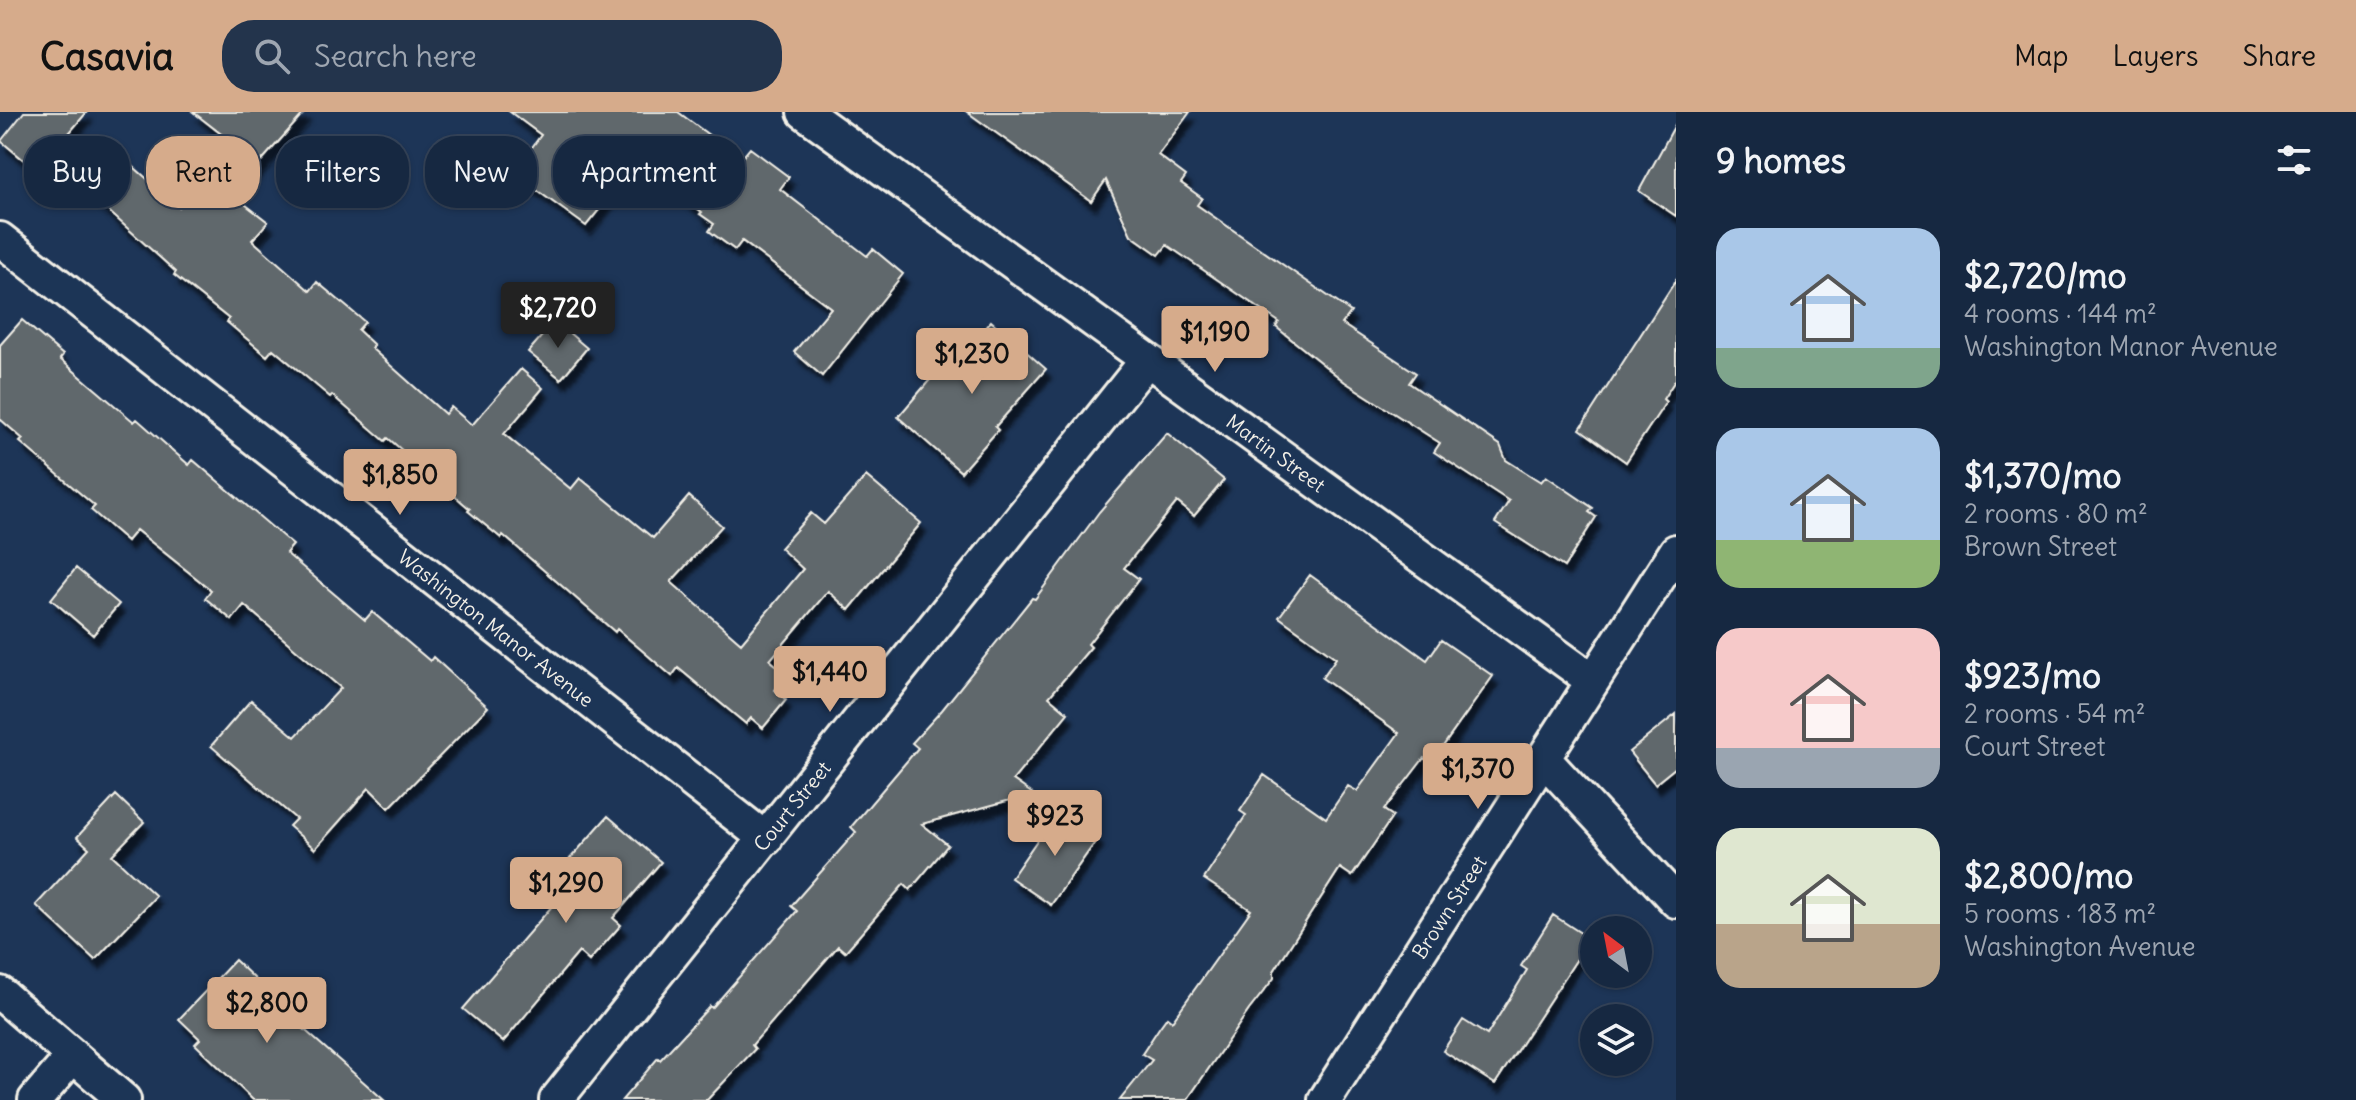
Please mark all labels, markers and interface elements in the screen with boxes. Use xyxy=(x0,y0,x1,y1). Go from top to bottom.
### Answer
search box xyxy=(222,20,782,92)
text: Casavia xyxy=(40,33,174,80)
icon: search xyxy=(250,34,294,78)
text: Search here xyxy=(314,37,477,75)
text: Map xyxy=(2014,38,2069,74)
text: Layers xyxy=(2113,38,2199,74)
text: Share xyxy=(2243,38,2316,74)
chip: Buy xyxy=(24,136,130,208)
chip: Rent xyxy=(146,136,260,208)
chip: Filters xyxy=(276,136,409,208)
chip: New xyxy=(425,136,537,208)
chip: Apartment xyxy=(553,136,745,208)
icon: filters xyxy=(2272,138,2316,182)
text: 9 homes xyxy=(1716,139,1846,182)
text: $2,720/mo xyxy=(1964,254,2127,297)
icon: home xyxy=(1780,260,1876,356)
pin: $2,720 xyxy=(493,282,623,350)
text: $2,720 xyxy=(519,291,597,324)
text: 4 rooms · 144 m² xyxy=(1964,297,2157,330)
pin: $1,190 xyxy=(1150,306,1280,374)
text: $1,190 xyxy=(1179,315,1251,348)
pin: $1,230 xyxy=(907,328,1037,396)
text: Washington Manor Avenue xyxy=(1964,330,2278,363)
text: $1,230 xyxy=(934,337,1010,370)
street label: Martin Street xyxy=(1221,409,1331,498)
pin: $1,850 xyxy=(335,449,465,517)
text: $1,370/mo xyxy=(1964,454,2122,497)
text: $1,850 xyxy=(362,458,438,491)
icon: home xyxy=(1780,460,1876,556)
text: 2 rooms · 80 m² xyxy=(1964,497,2148,530)
text: Brown Street xyxy=(1964,530,2117,563)
street label: Washington Manor Avenue xyxy=(393,544,599,712)
pin: $1,440 xyxy=(765,646,895,714)
text: $923/mo xyxy=(1964,654,2101,697)
text: $1,440 xyxy=(792,655,868,688)
icon: home xyxy=(1780,660,1876,756)
text: 2 rooms · 54 m² xyxy=(1964,697,2146,730)
text: Court Street xyxy=(1964,730,2106,763)
pin: $1,370 xyxy=(1413,743,1543,811)
text: $1,370 xyxy=(1441,752,1515,785)
street label: Court Street xyxy=(748,756,836,856)
pin: $923 xyxy=(1008,790,1102,858)
text: $923 xyxy=(1026,799,1084,832)
street label: Brown Street xyxy=(1406,851,1492,963)
text: $2,800/mo xyxy=(1964,854,2133,897)
pin: $1,290 xyxy=(501,857,631,925)
icon: home xyxy=(1780,860,1876,956)
text: $1,290 xyxy=(528,866,604,899)
text: 5 rooms · 183 m² xyxy=(1964,897,2156,930)
north arrow xyxy=(1580,916,1652,988)
map controls xyxy=(1580,916,1652,1076)
text: Washington Avenue xyxy=(1964,930,2196,963)
pin: $2,800 xyxy=(202,977,332,1045)
text: $2,800 xyxy=(225,986,309,1019)
button: layers xyxy=(1580,1004,1652,1076)

